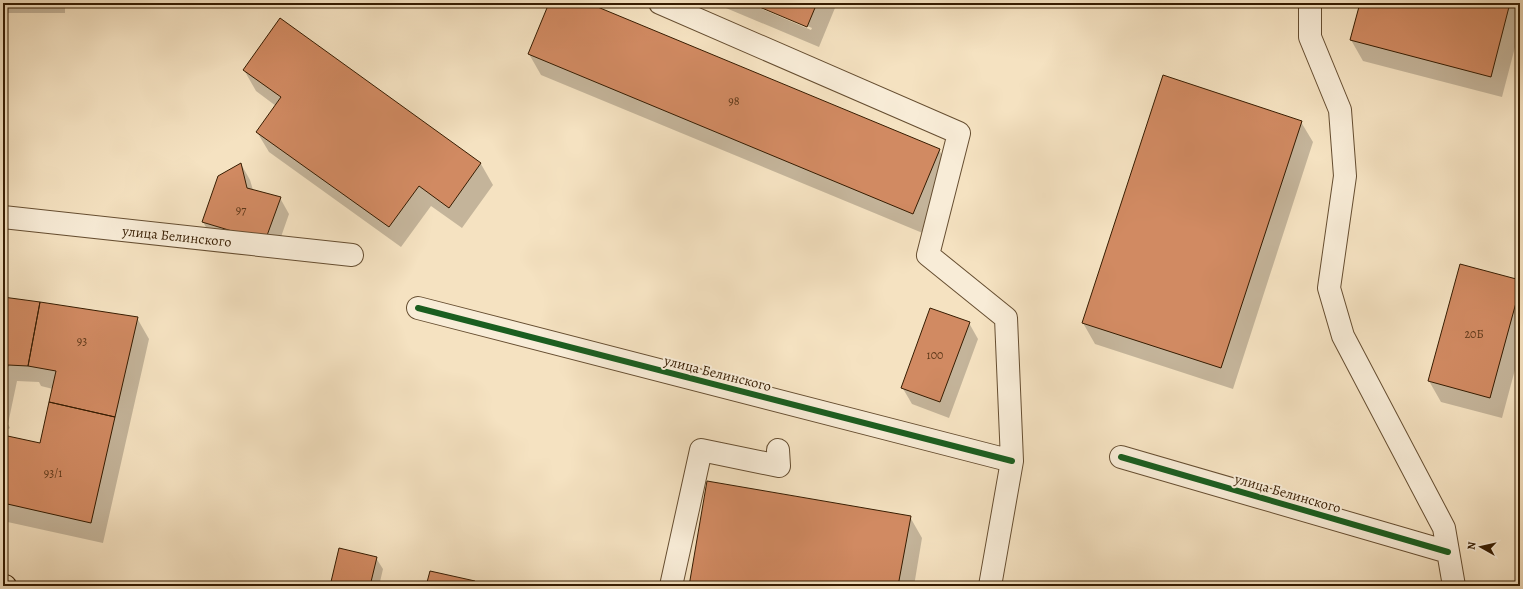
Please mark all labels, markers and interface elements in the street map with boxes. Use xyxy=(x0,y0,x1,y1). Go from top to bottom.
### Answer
house number: 98 xyxy=(728,93,740,109)
house number: 97 xyxy=(236,202,247,218)
street label: улица Белинского xyxy=(120,221,232,252)
house number: 20Б xyxy=(1464,326,1484,342)
house number: 93 xyxy=(77,333,87,349)
house number: 100 xyxy=(927,347,943,363)
street label: улица Белинского xyxy=(661,351,773,396)
house number: 93/1 xyxy=(44,465,62,481)
street label: улица Белинского xyxy=(1232,469,1343,518)
north arrow xyxy=(1461,527,1501,567)
text: N xyxy=(1464,541,1480,551)

